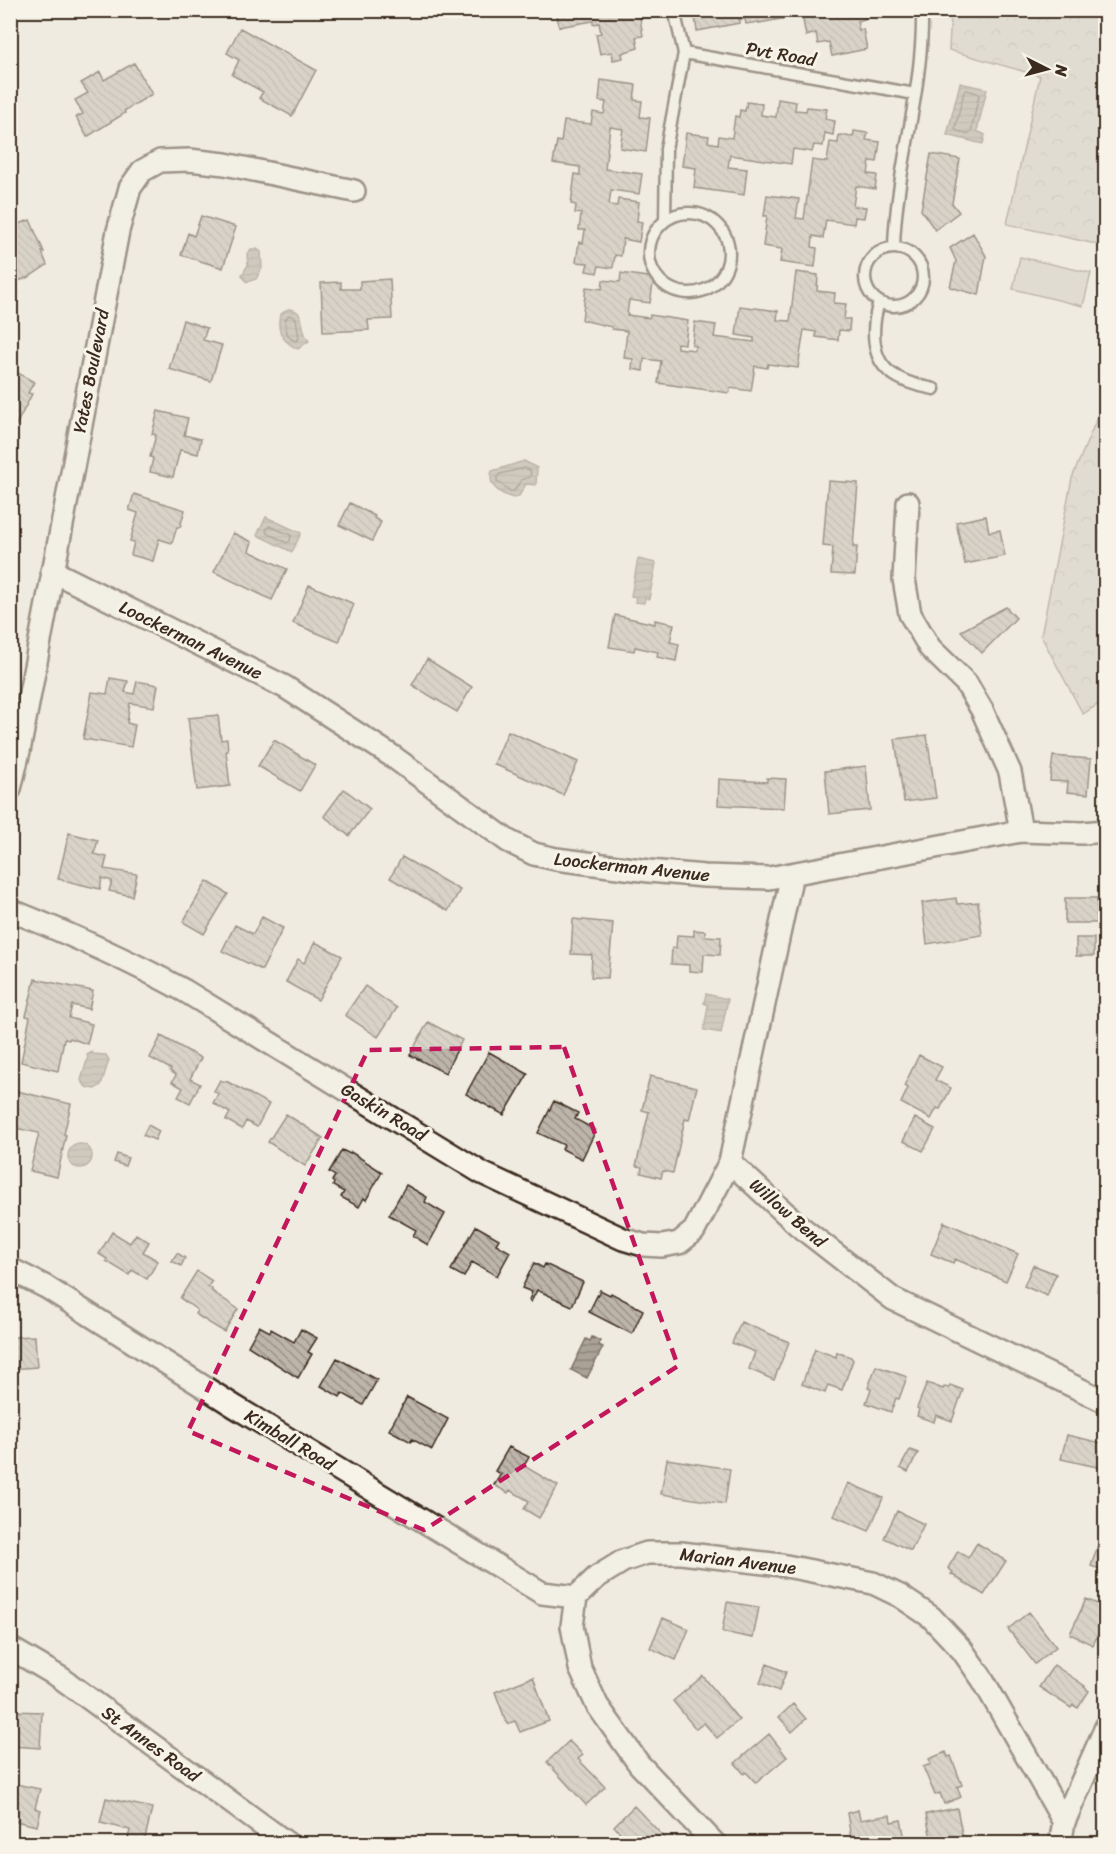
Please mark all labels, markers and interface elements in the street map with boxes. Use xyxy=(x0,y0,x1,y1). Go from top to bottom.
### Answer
street label: Pvt Road xyxy=(744,32,820,76)
north arrow xyxy=(1017,39,1077,99)
text: N xyxy=(1046,62,1077,78)
street label: Yates Boulevard xyxy=(63,305,119,436)
street label: Loockerman Avenue xyxy=(114,591,268,689)
street label: Loockerman Avenue xyxy=(553,843,711,891)
street label: Gaskin Road xyxy=(335,1074,435,1151)
street label: Willow Bend xyxy=(742,1170,835,1257)
street label: Kimball Road xyxy=(238,1400,343,1481)
street label: Marian Avenue xyxy=(678,1538,798,1584)
street label: St Annes Road xyxy=(95,1697,209,1792)

